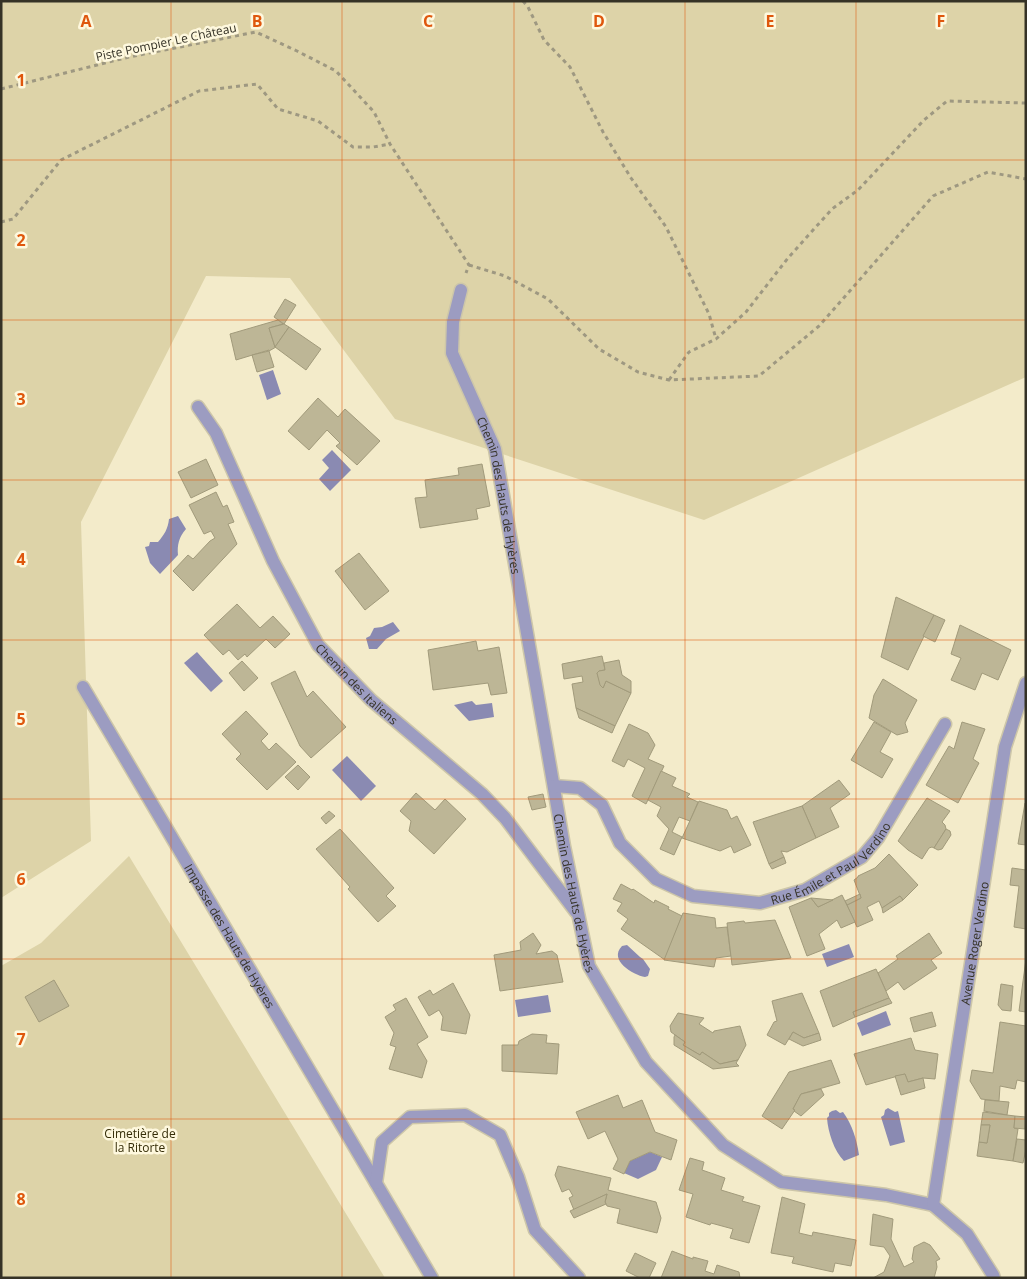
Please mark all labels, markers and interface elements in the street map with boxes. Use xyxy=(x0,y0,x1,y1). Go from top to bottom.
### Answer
text: A xyxy=(80,10,92,32)
text: B xyxy=(252,10,262,32)
text: C xyxy=(423,10,433,32)
text: D xyxy=(593,10,605,32)
text: E xyxy=(766,10,775,32)
text: F xyxy=(937,10,945,32)
street label: Piste Pompier Le Château xyxy=(94,19,238,65)
text: 1 xyxy=(16,69,26,91)
text: 2 xyxy=(16,229,26,251)
text: 3 xyxy=(16,388,26,410)
street label: Chemin des Hauts de Hyères xyxy=(473,414,525,575)
text: 4 xyxy=(16,548,26,570)
street label: Chemin des Italiens xyxy=(312,639,402,728)
text: 5 xyxy=(16,708,26,730)
street label: Chemin des Hauts de Hyères xyxy=(550,812,600,976)
street label: Rue Émile et Paul Verdino xyxy=(768,819,894,908)
street label: Impasse des Hauts de Hyères xyxy=(181,861,279,1011)
text: 6 xyxy=(16,868,26,890)
street label: Avenue Roger Verdino xyxy=(956,880,992,1006)
text: 7 xyxy=(16,1028,26,1050)
park label: Cimetière de la Ritorte xyxy=(104,1125,176,1156)
text: 8 xyxy=(16,1188,26,1210)

